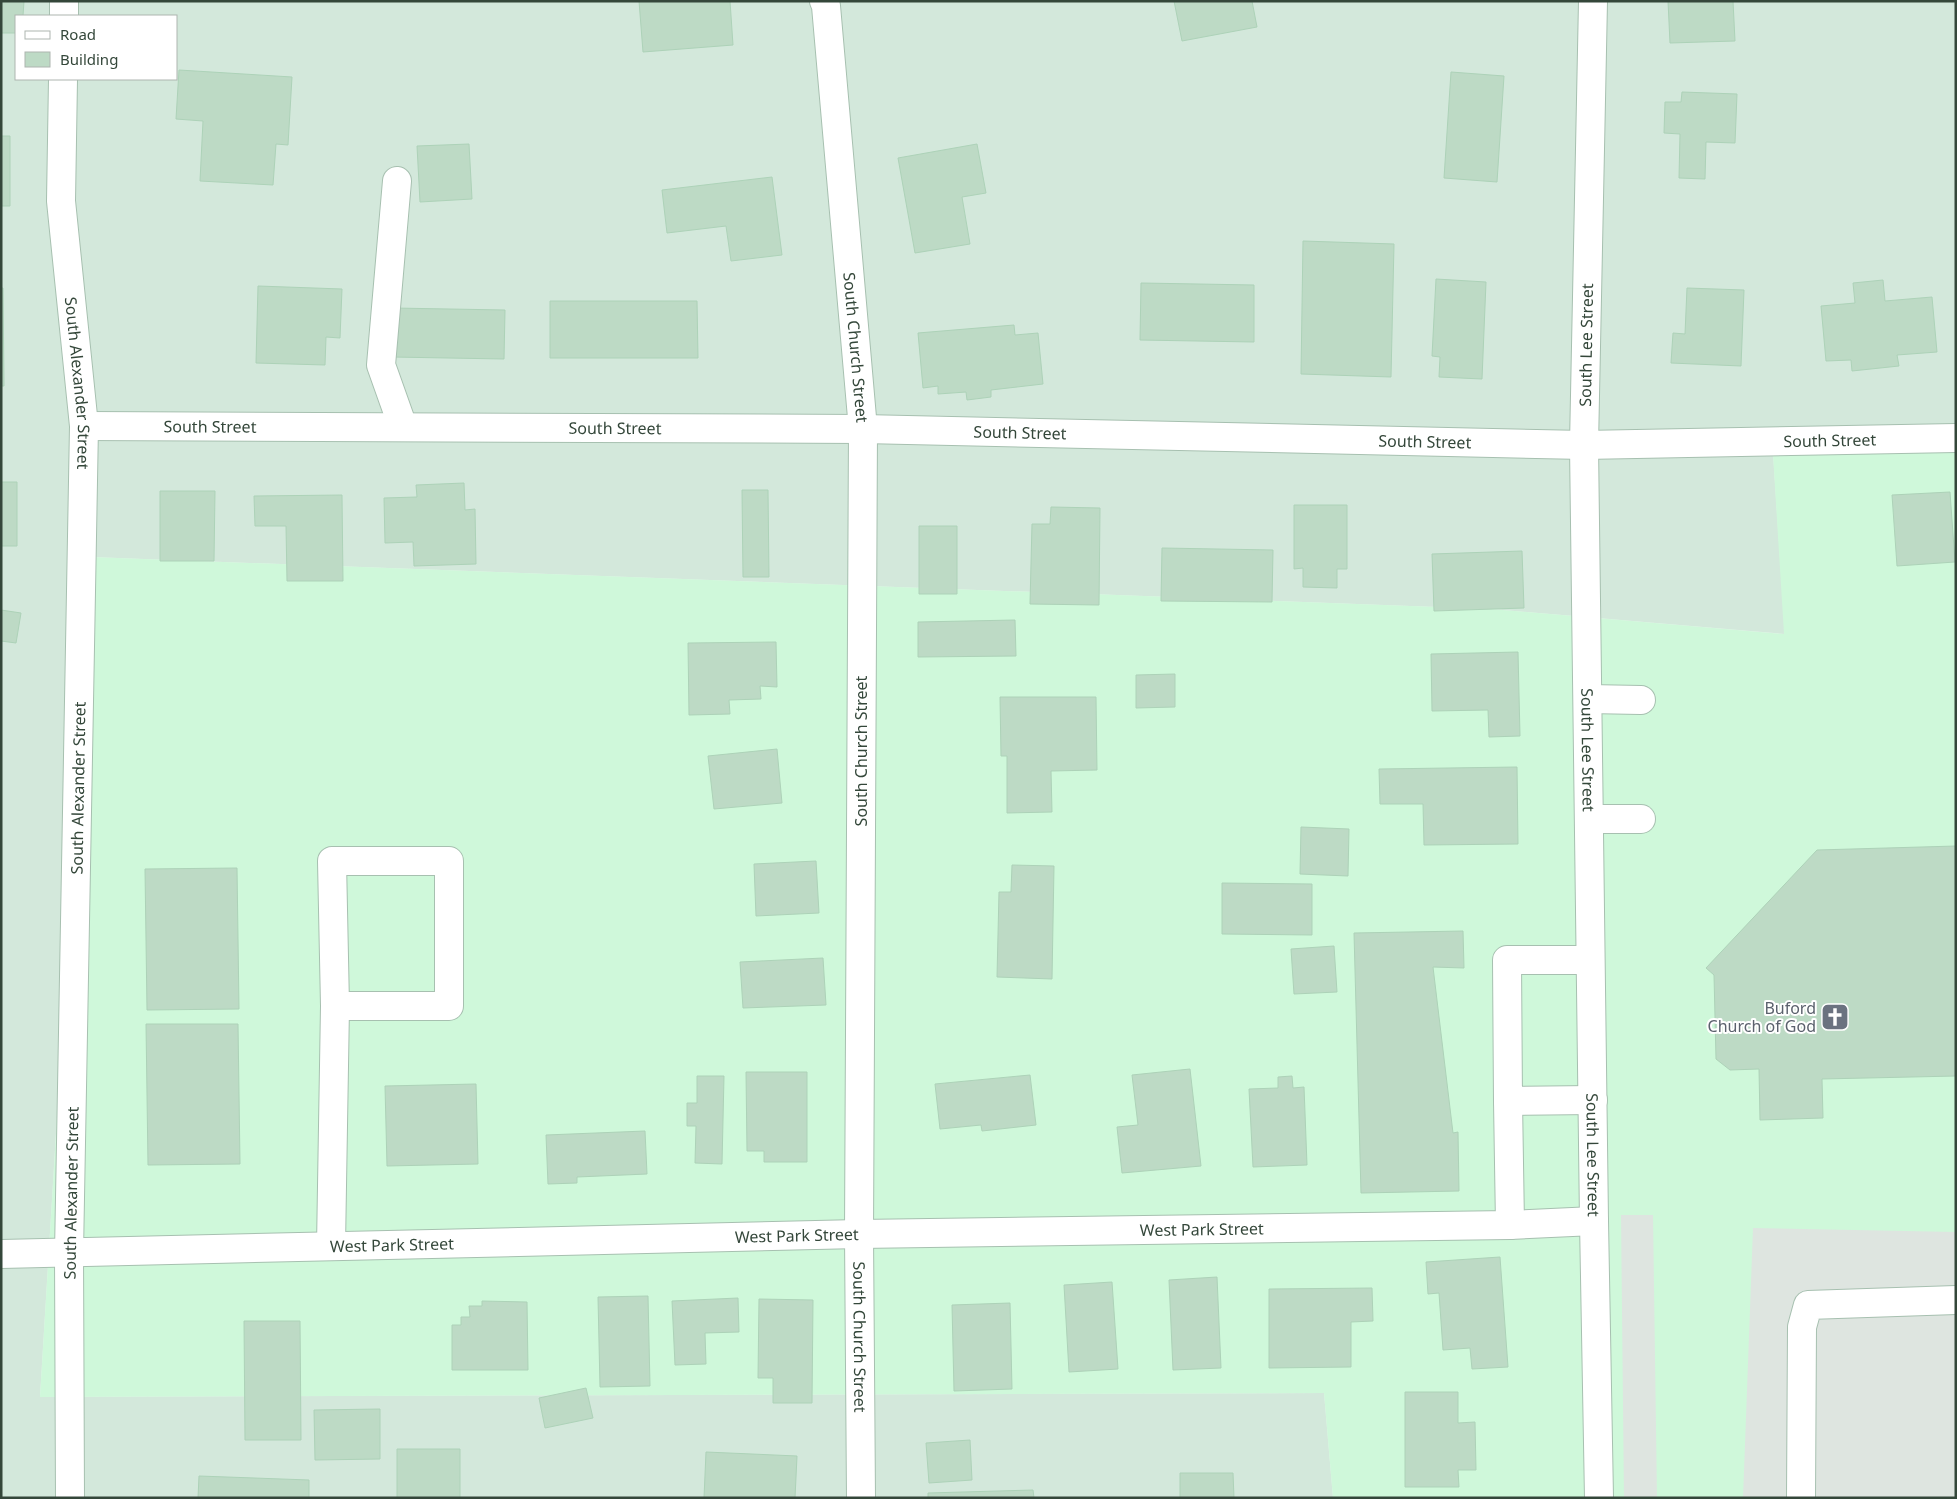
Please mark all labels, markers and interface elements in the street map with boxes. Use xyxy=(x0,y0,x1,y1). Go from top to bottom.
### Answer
legend xyxy=(15,15,178,80)
text: Road xyxy=(60,24,96,44)
text: Building xyxy=(60,49,118,69)
street label: South Church Street xyxy=(838,271,873,424)
street label: South Lee Street xyxy=(1574,283,1598,407)
street label: South Alexander Street xyxy=(60,296,95,470)
street label: South Street xyxy=(163,415,257,438)
street label: South Street xyxy=(568,417,662,439)
street label: South Street xyxy=(973,420,1067,445)
street label: South Street xyxy=(1783,428,1877,452)
street label: South Street xyxy=(1378,429,1472,454)
street label: South Church Street xyxy=(850,675,872,826)
street label: South Lee Street xyxy=(1576,688,1600,812)
street label: South Alexander Street xyxy=(65,701,91,875)
place label: Buford Church of God xyxy=(1708,997,1816,1037)
church icon: Buford Church of God xyxy=(1820,1002,1850,1032)
street label: South Lee Street xyxy=(1581,1093,1605,1217)
street label: South Alexander Street xyxy=(58,1106,84,1280)
street label: West Park Street xyxy=(1140,1217,1264,1241)
street label: West Park Street xyxy=(735,1223,859,1248)
street label: West Park Street xyxy=(330,1232,454,1257)
street label: South Church Street xyxy=(848,1261,871,1413)

